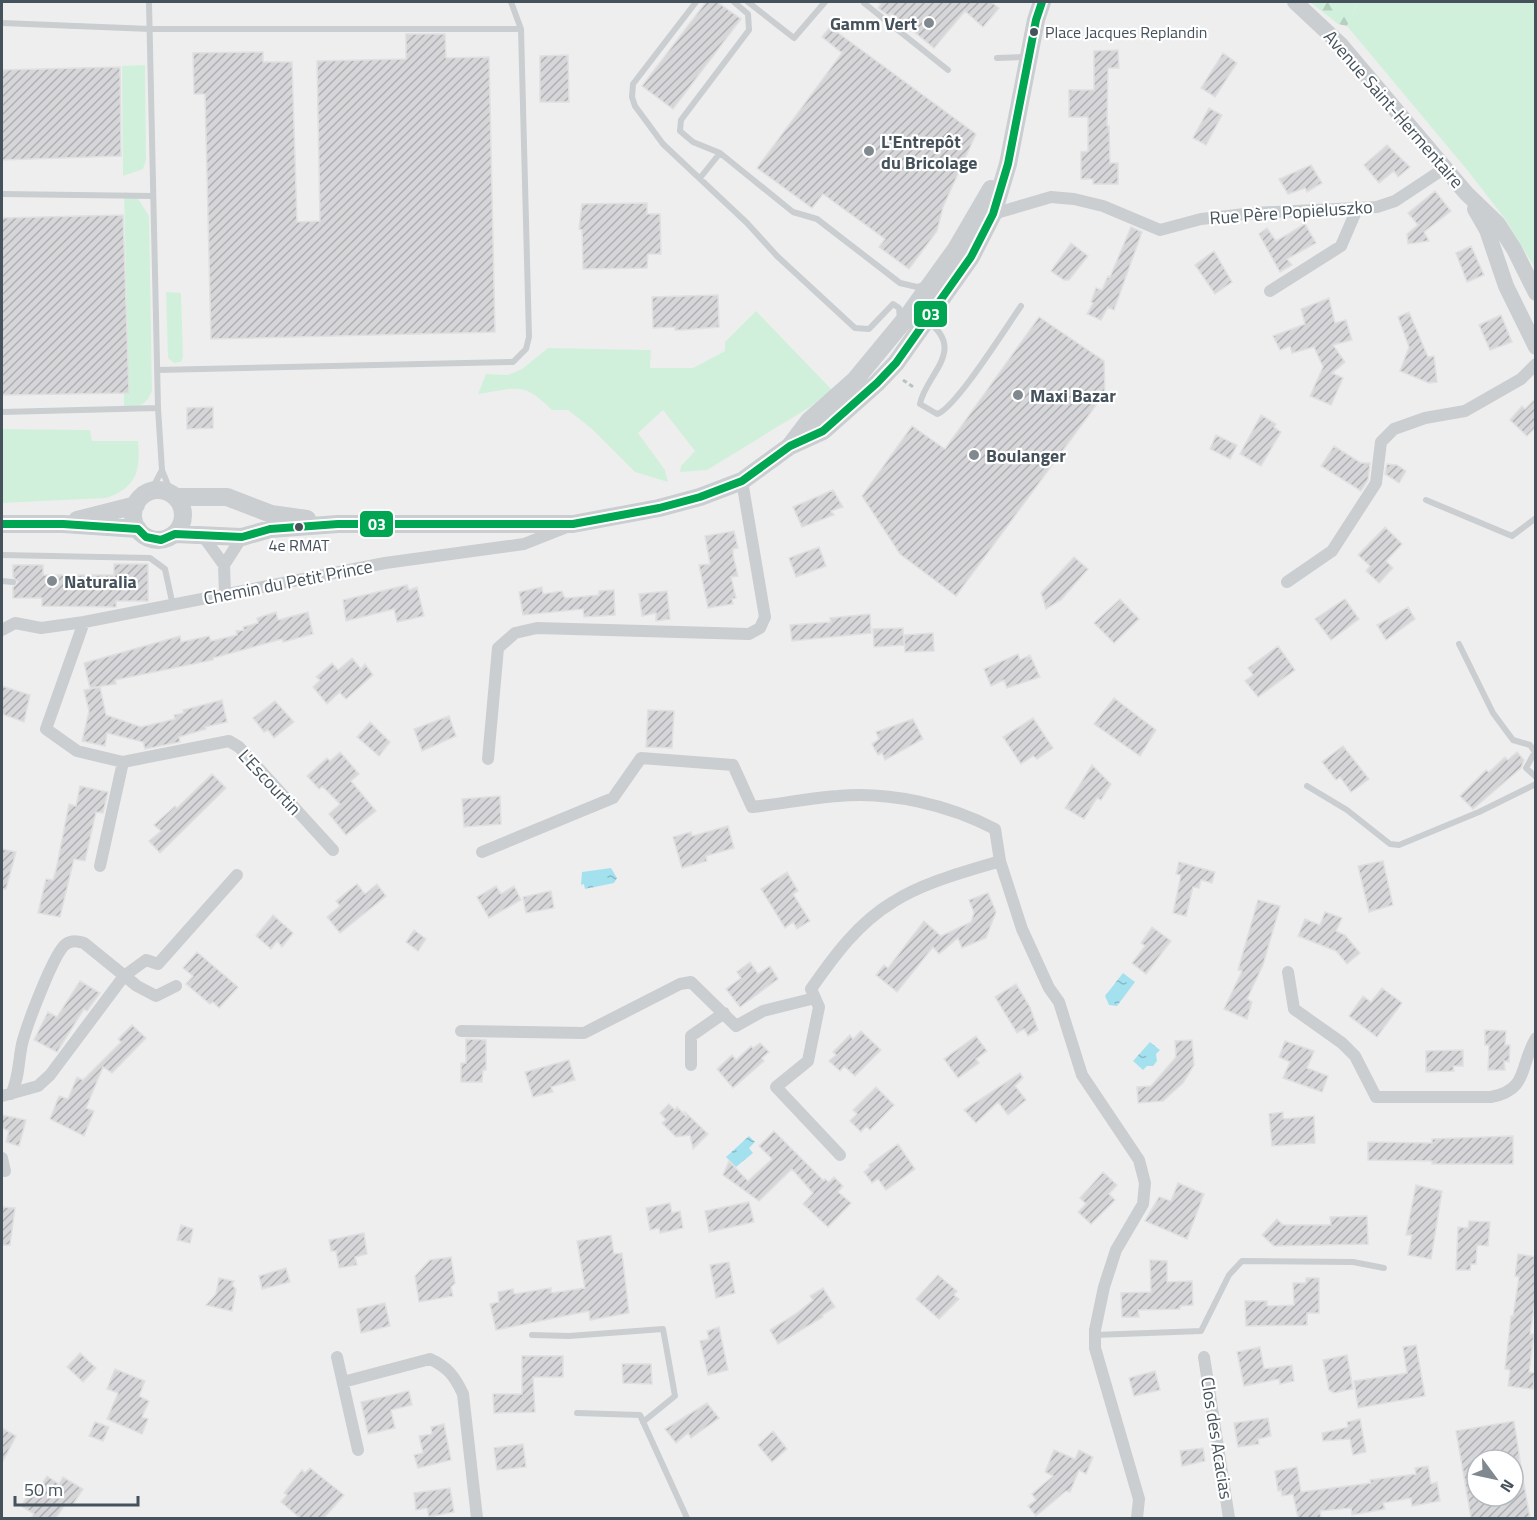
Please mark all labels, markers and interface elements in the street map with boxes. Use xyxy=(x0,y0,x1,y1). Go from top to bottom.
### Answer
place label: Gamm Vert xyxy=(830,10,917,37)
marker: Gamm Vert xyxy=(922,16,936,30)
place label: Place Jacques Replandin xyxy=(1045,20,1207,44)
street label: Avenue Saint-Hermentaire xyxy=(1318,24,1470,194)
marker: Place Jacques Replandin xyxy=(1028,26,1040,38)
place label: L'Entrepôt du Bricolage xyxy=(881,128,977,176)
marker: L'Entrepôt du Bricolage xyxy=(862,144,876,158)
street label: Rue Père Popieluszko xyxy=(1209,193,1373,231)
line badge: 03 xyxy=(913,300,948,328)
text: 03 xyxy=(922,302,940,326)
place label: Maxi Bazar xyxy=(1030,382,1116,409)
marker: Maxi Bazar xyxy=(1011,388,1025,402)
place label: Boulanger xyxy=(986,442,1066,469)
marker: Boulanger xyxy=(967,448,981,462)
line badge: 03 xyxy=(359,510,394,538)
text: 03 xyxy=(368,512,386,536)
marker: 4e RMAT xyxy=(293,521,305,533)
place label: 4e RMAT xyxy=(268,533,330,557)
street label: Chemin du Petit Prince xyxy=(201,552,375,612)
place label: Naturalia xyxy=(64,568,137,595)
marker: Naturalia xyxy=(45,574,59,588)
street label: L'Escourtin xyxy=(232,743,308,821)
street label: Clos des Acacias xyxy=(1194,1375,1240,1501)
north arrow xyxy=(1465,1448,1525,1508)
scale bar xyxy=(15,1469,138,1507)
text: N xyxy=(1494,1475,1521,1497)
text: 50 m xyxy=(24,1476,63,1503)

